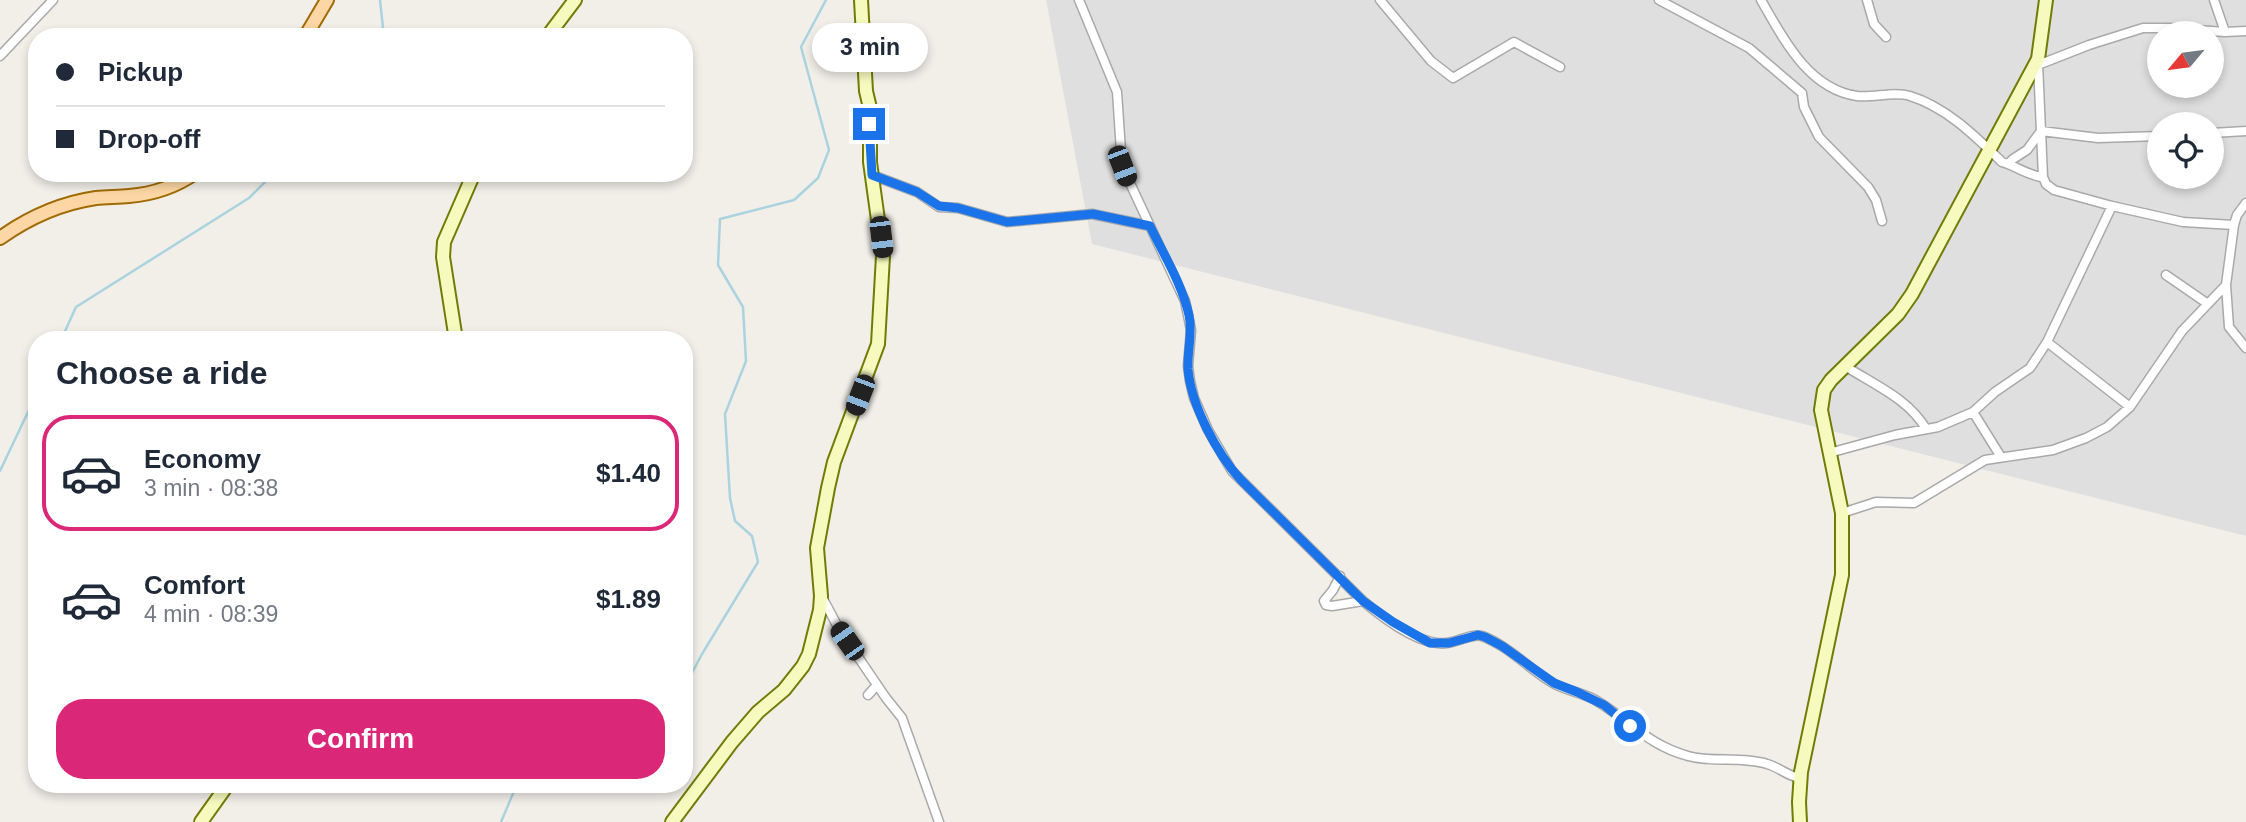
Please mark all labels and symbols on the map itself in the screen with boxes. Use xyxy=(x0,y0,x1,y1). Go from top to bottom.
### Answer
north arrow xyxy=(2147,21,2224,98)
callout: 3 min xyxy=(811,23,927,72)
route end xyxy=(853,108,885,140)
car xyxy=(1105,143,1140,189)
car xyxy=(869,215,894,259)
car xyxy=(843,372,878,418)
car xyxy=(827,618,868,664)
route start xyxy=(1614,710,1646,742)

